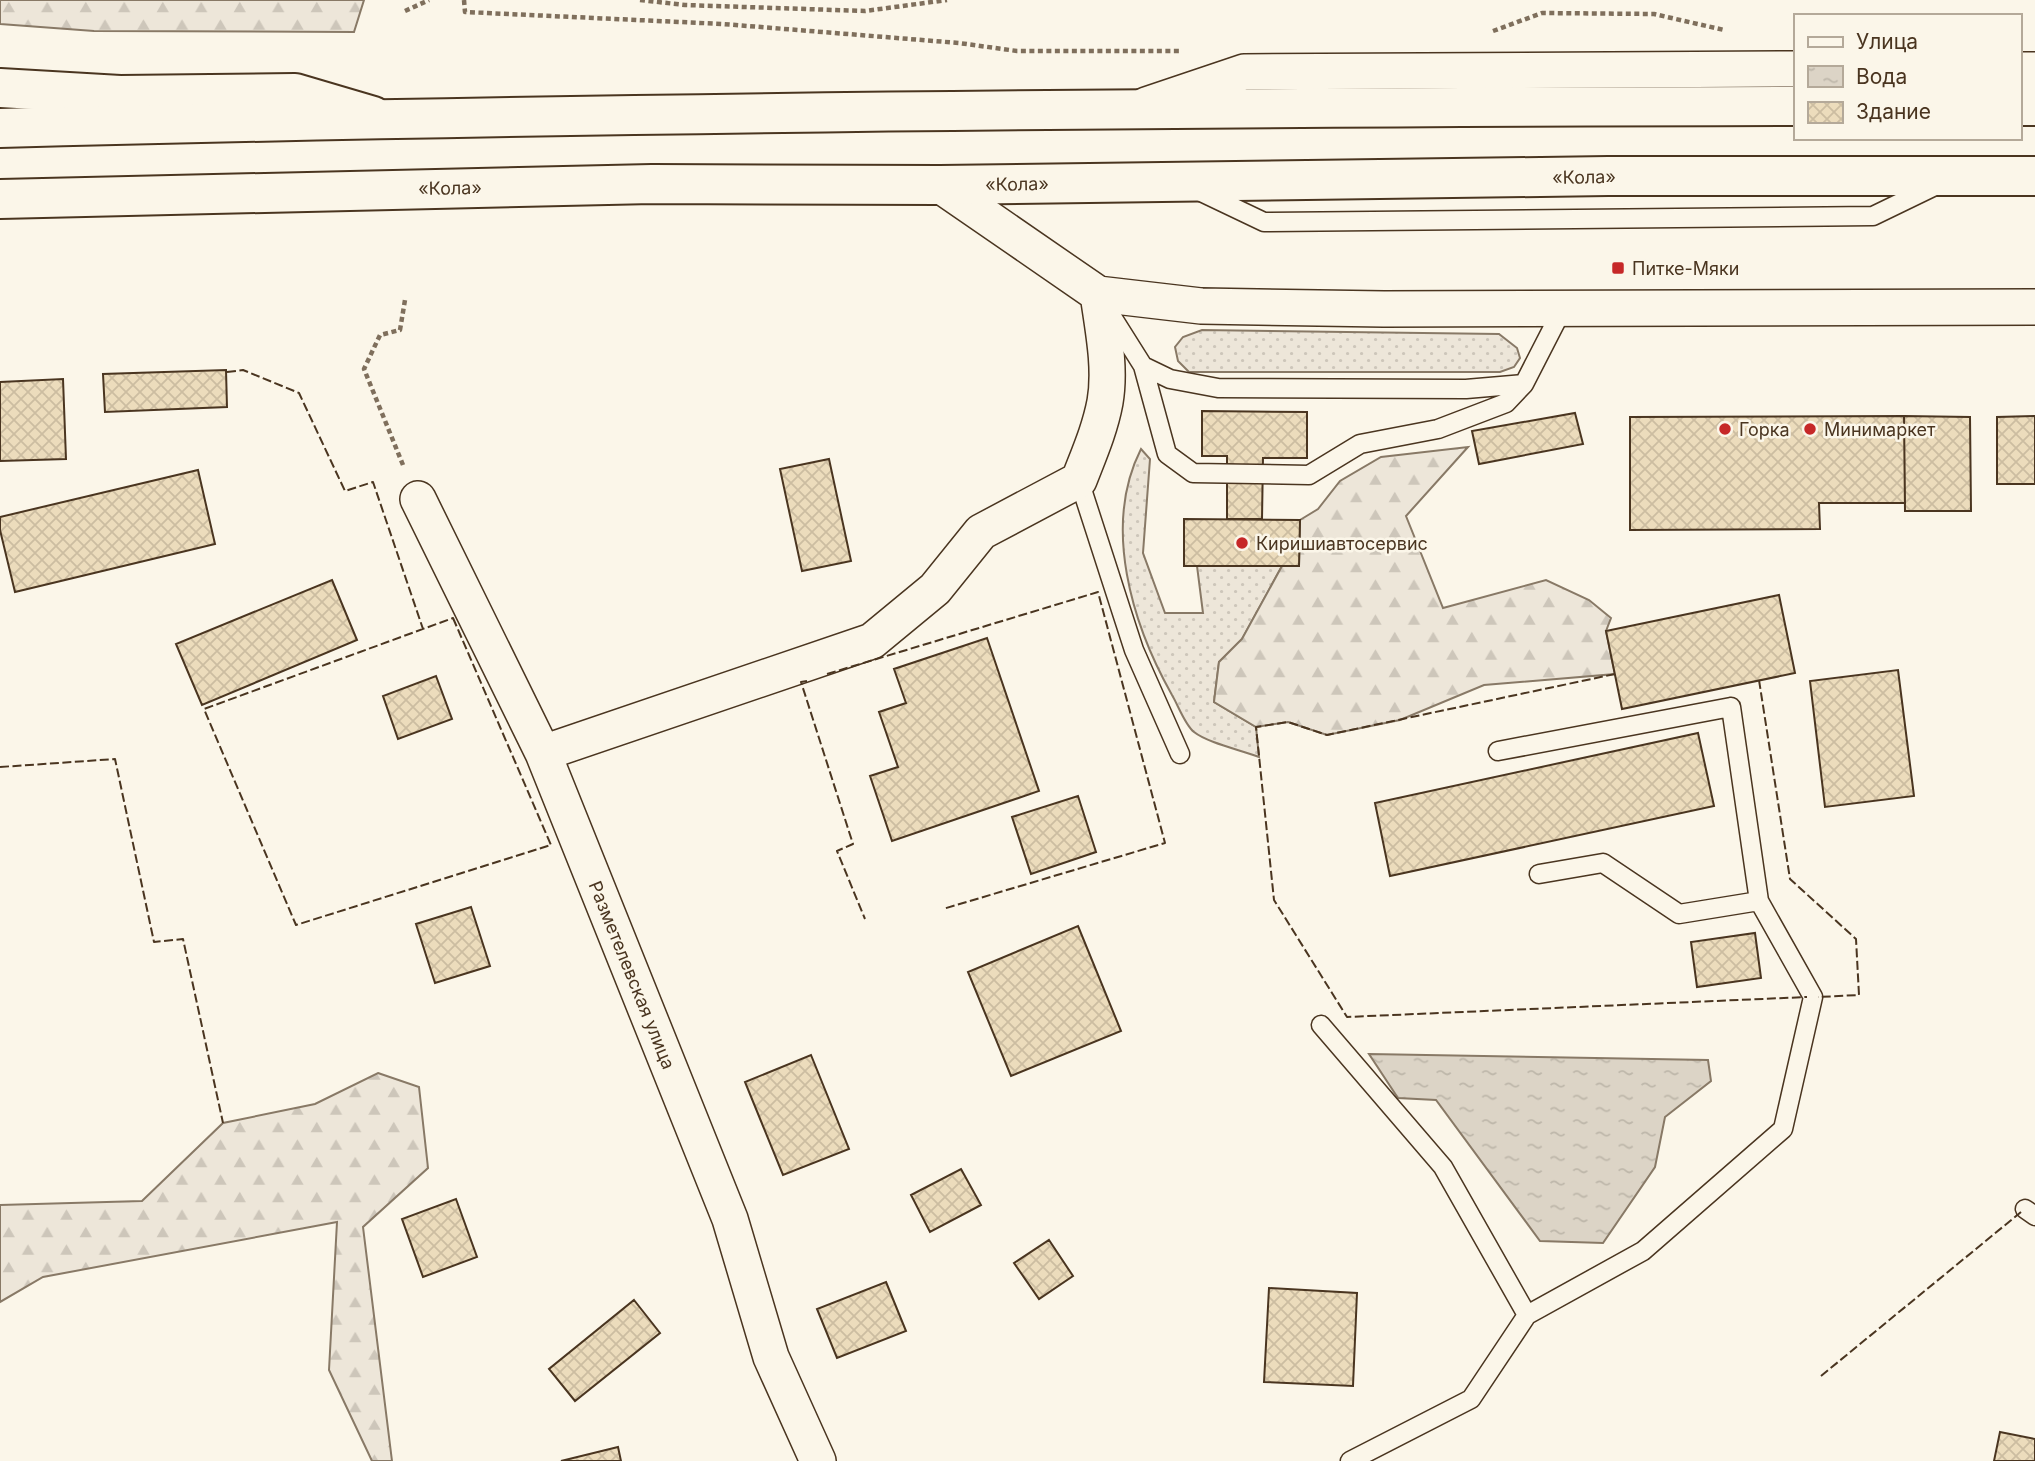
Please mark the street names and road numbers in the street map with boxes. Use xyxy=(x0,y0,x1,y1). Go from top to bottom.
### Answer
street label: «Кола» xyxy=(1552,166,1616,188)
street label: «Кола» xyxy=(985,173,1049,195)
street label: «Кола» xyxy=(418,177,482,199)
street label: Разметелевская улица xyxy=(585,878,679,1072)

